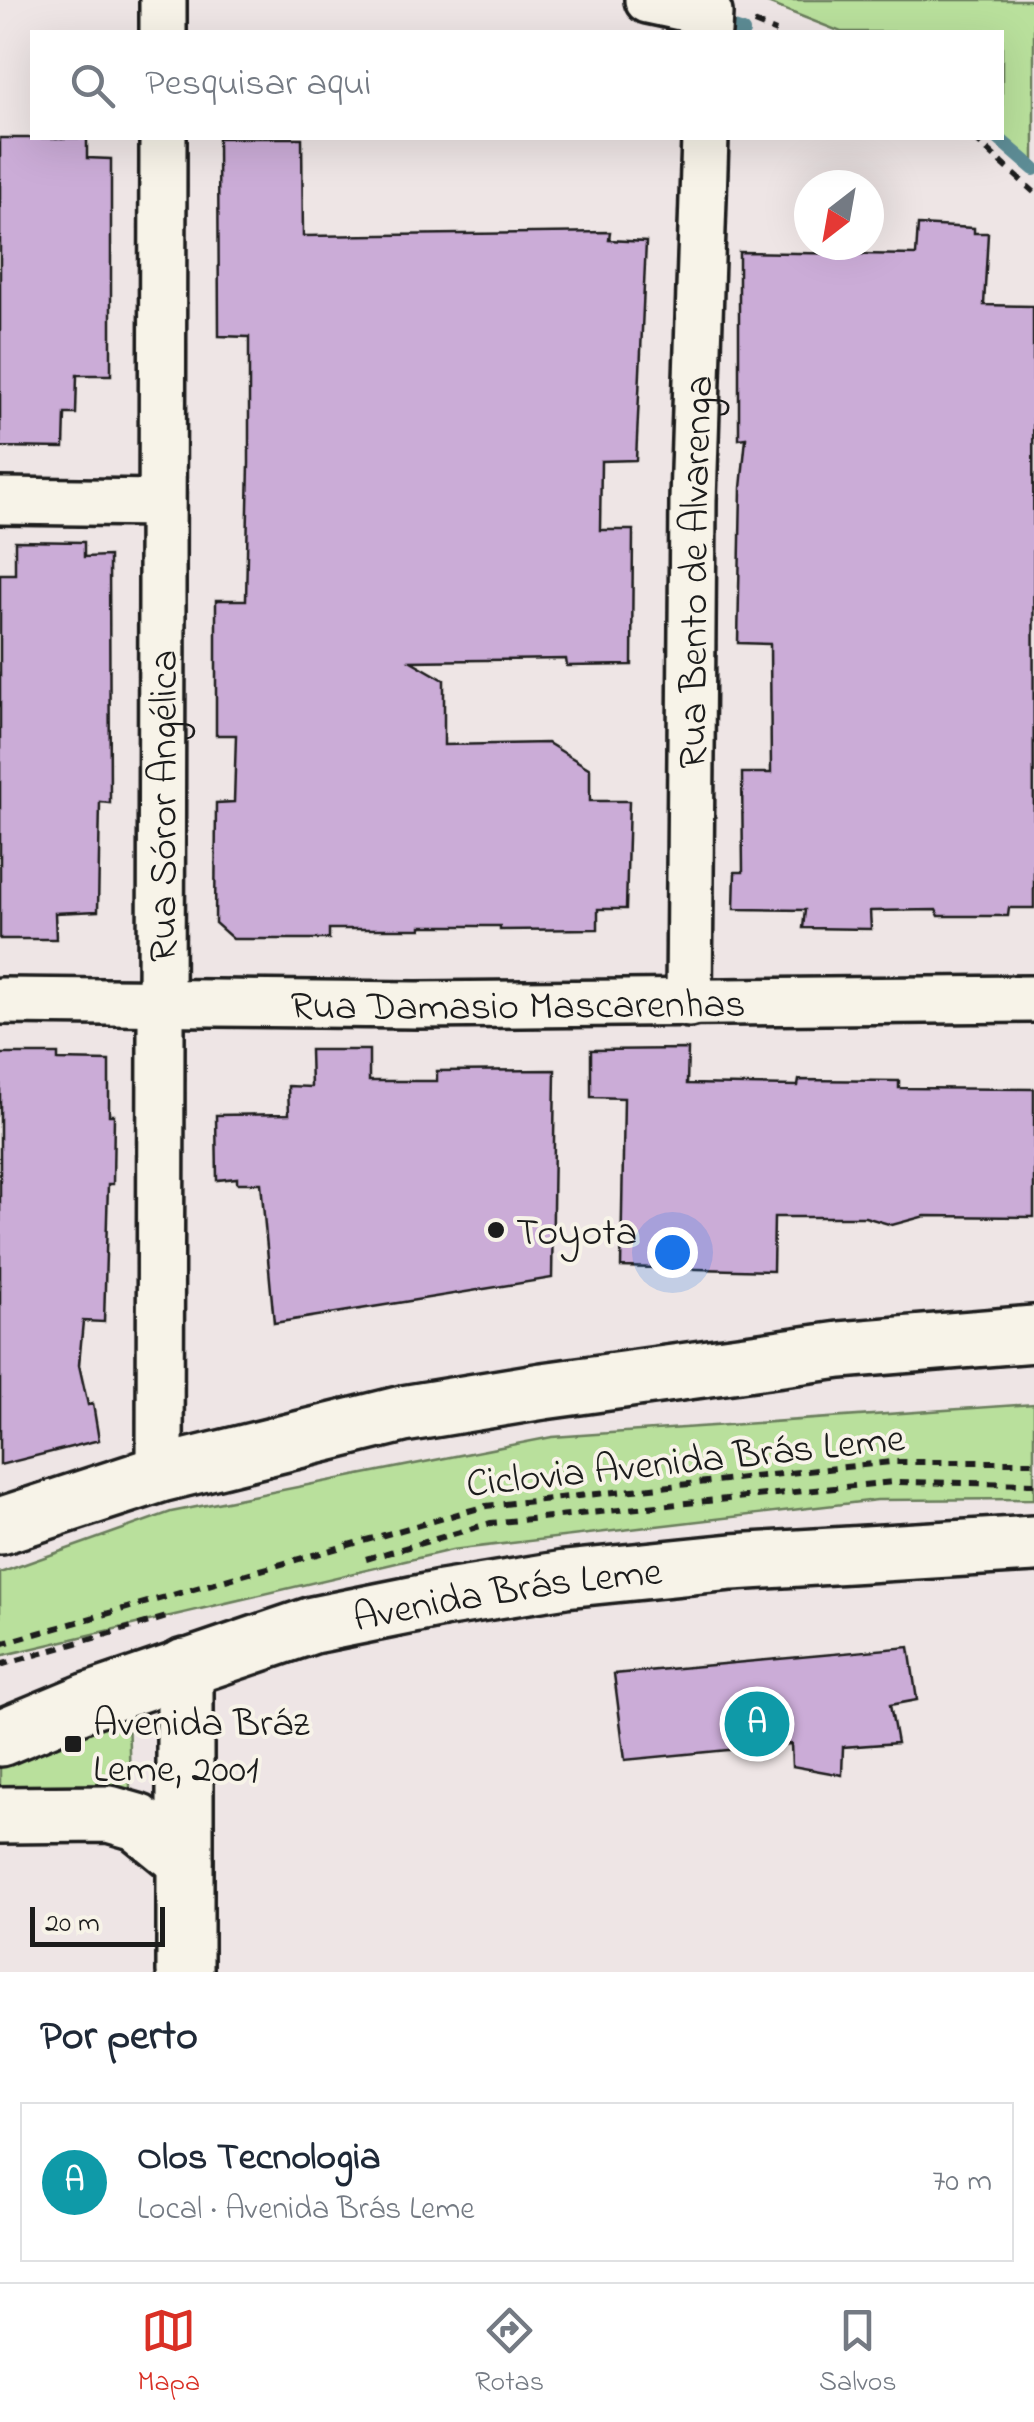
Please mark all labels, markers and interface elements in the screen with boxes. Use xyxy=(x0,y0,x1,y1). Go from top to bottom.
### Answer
search box xyxy=(30,30,1004,140)
text: Pesquisar aqui xyxy=(145,57,371,113)
icon: search xyxy=(65,58,120,113)
north arrow xyxy=(794,170,884,260)
street label: Rua Bento de Alvarenga xyxy=(666,374,731,769)
street label: Rua Sóror Angélica xyxy=(136,650,196,962)
street label: Rua Damasio Mascarenhas xyxy=(290,977,746,1039)
place label: Toyota xyxy=(516,1205,637,1264)
marker: Toyota xyxy=(485,1219,507,1241)
your location xyxy=(647,1227,698,1278)
street label: Ciclovia Avenida Brás Leme xyxy=(463,1411,908,1516)
street label: Avenida Brás Leme xyxy=(348,1544,665,1650)
pin: A xyxy=(724,1686,790,1762)
place label: Avenida Bráz Leme, 2001 xyxy=(93,1696,310,1801)
marker: Avenida Bráz Leme, 2001 xyxy=(62,1733,84,1755)
scale bar xyxy=(30,1902,165,1946)
text: 20 m xyxy=(45,1904,100,1945)
text: Por perto xyxy=(40,2007,198,2068)
text: Olos Tecnologia xyxy=(137,2131,381,2187)
text: A xyxy=(65,2159,84,2206)
text: 70 m xyxy=(932,2159,992,2206)
text: Local · Avenida Brás Leme xyxy=(137,2187,475,2234)
tab: Mapa xyxy=(138,2303,200,2404)
tab: Rotas xyxy=(475,2303,544,2404)
tab: Salvos xyxy=(819,2303,896,2404)

